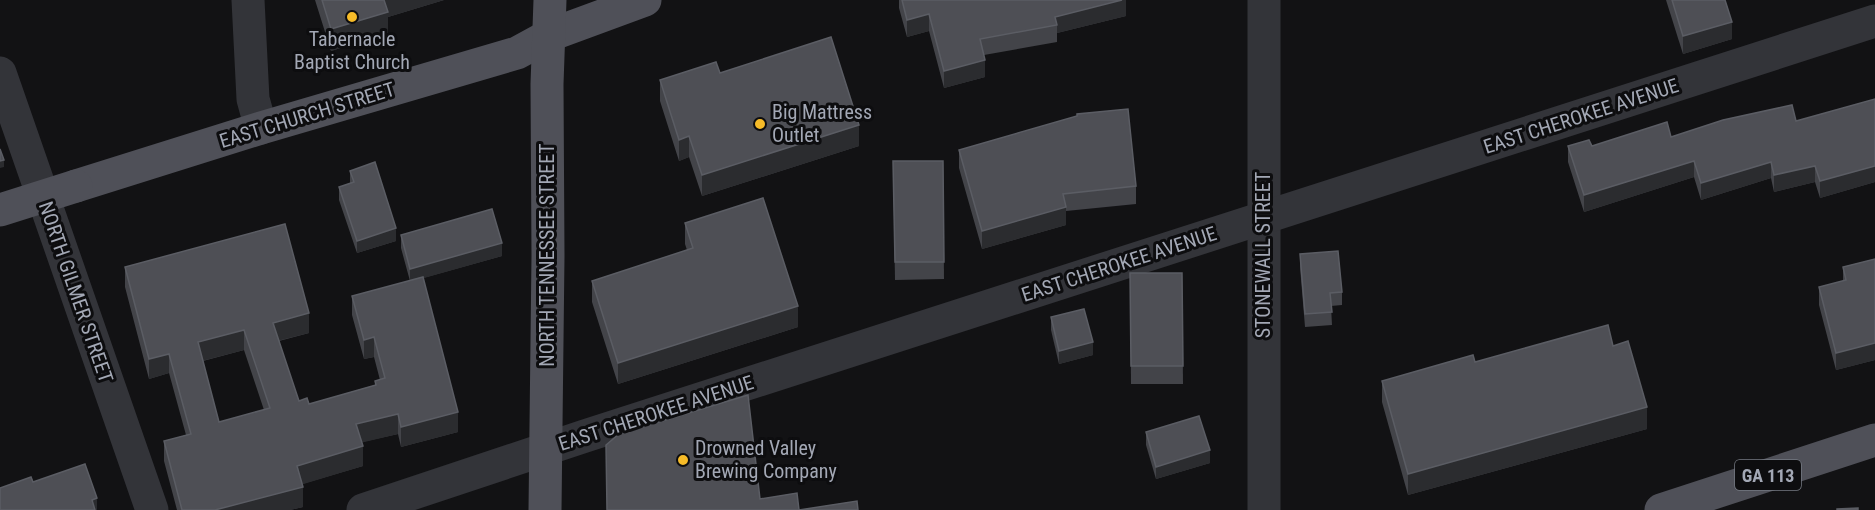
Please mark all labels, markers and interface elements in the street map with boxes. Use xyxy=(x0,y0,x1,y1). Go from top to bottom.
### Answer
marker: Tabernacle Baptist Church xyxy=(345,10,359,24)
place label: Tabernacle Baptist Church xyxy=(294,27,410,74)
street label: EAST CHEROKEE AVENUE xyxy=(1480,73,1682,159)
street label: EAST CHURCH STREET xyxy=(216,77,398,153)
place label: Big Mattress Outlet xyxy=(772,100,872,147)
marker: Big Mattress Outlet xyxy=(753,117,767,131)
street label: NORTH TENNESSEE STREET xyxy=(535,143,559,367)
street label: STONEWALL STREET xyxy=(1251,172,1275,338)
street label: NORTH GILMER STREET xyxy=(34,198,118,386)
street label: EAST CHEROKEE AVENUE xyxy=(1018,221,1220,307)
street label: EAST CHEROKEE AVENUE xyxy=(555,370,757,456)
place label: Drowned Valley Brewing Company xyxy=(695,436,837,483)
marker: Drowned Valley Brewing Company xyxy=(676,453,690,467)
road number: GA 113 xyxy=(1735,460,1801,490)

